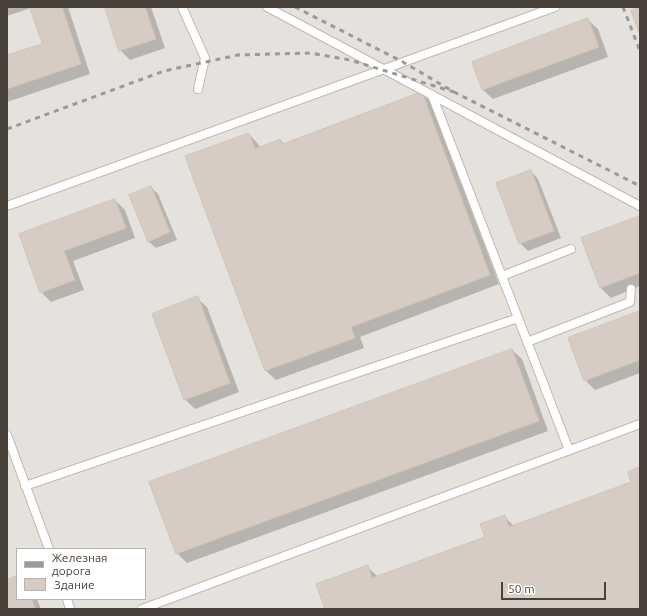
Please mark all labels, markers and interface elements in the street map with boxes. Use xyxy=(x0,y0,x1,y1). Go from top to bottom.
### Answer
legend xyxy=(16,548,146,600)
text: Железная дорога xyxy=(52,551,108,577)
scale bar xyxy=(503,574,608,600)
text: Здание xyxy=(54,578,95,591)
text: 50 m xyxy=(508,582,535,595)

